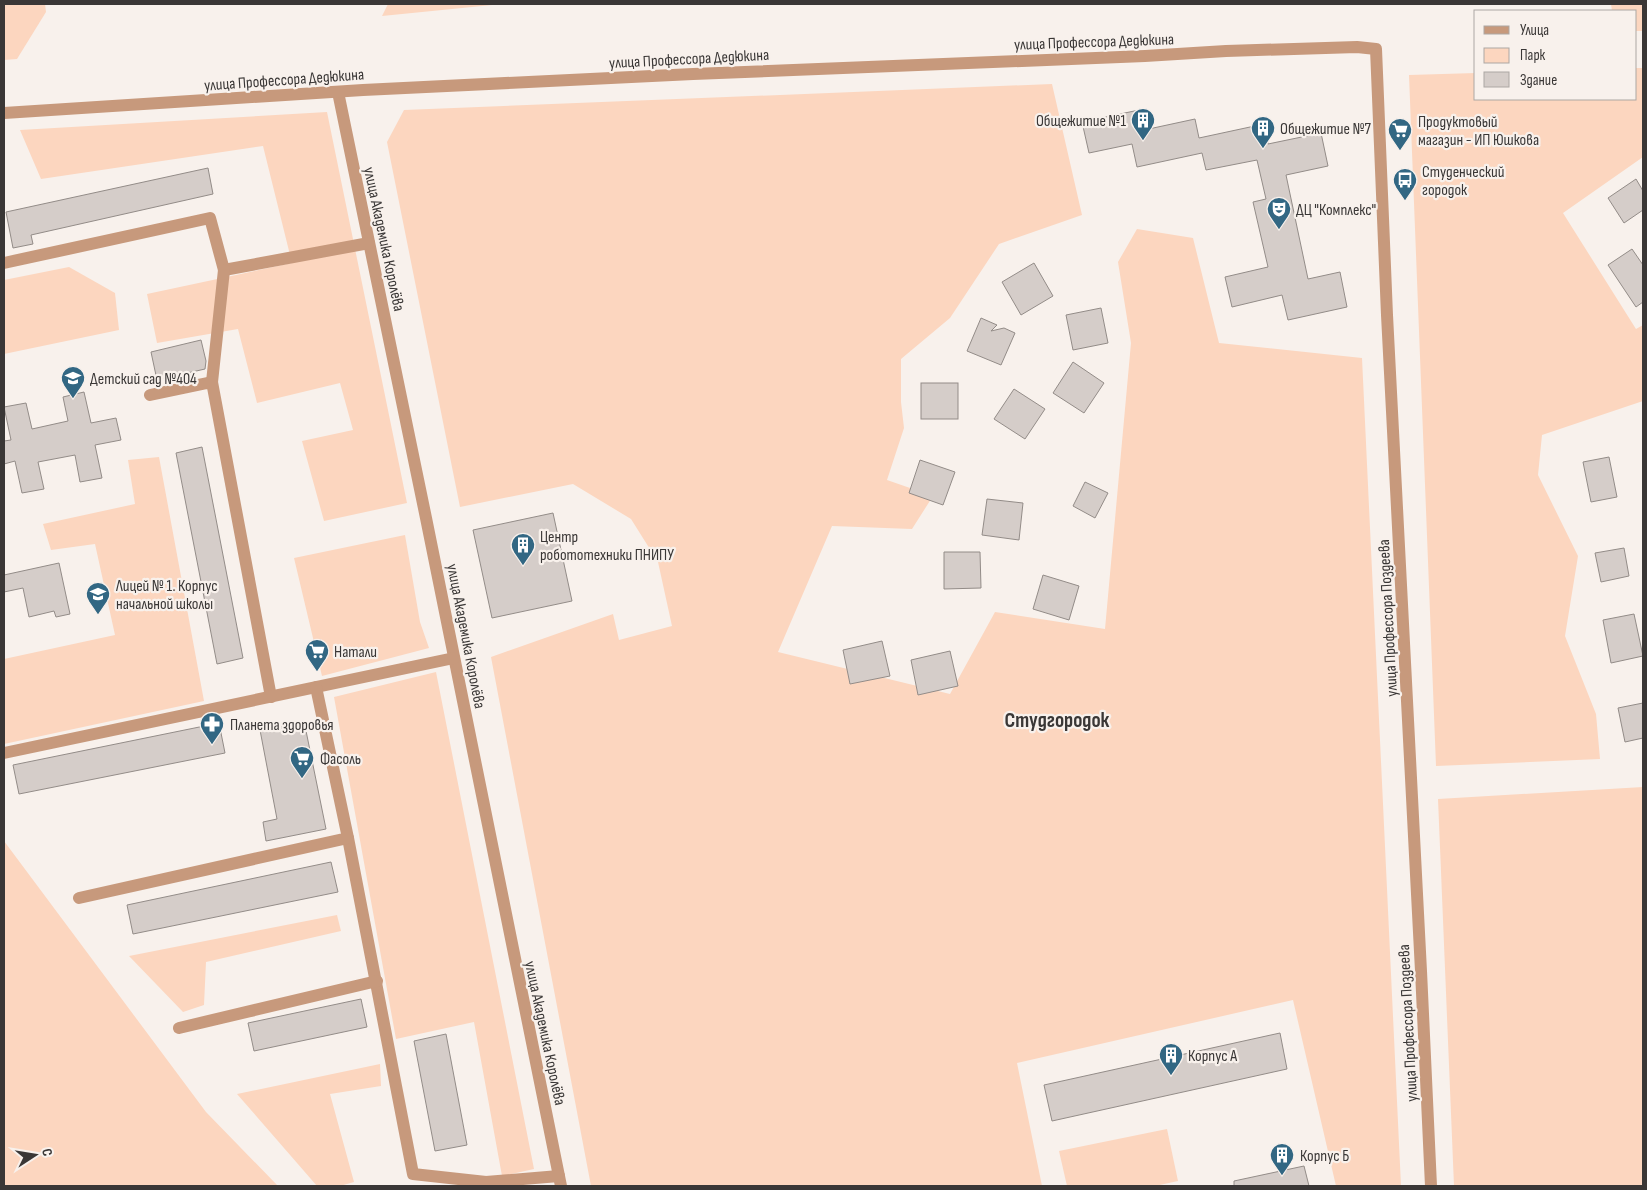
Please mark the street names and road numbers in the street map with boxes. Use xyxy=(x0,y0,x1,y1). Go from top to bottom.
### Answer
street label: улица Профессора Дедюкина xyxy=(1014,30,1174,55)
street label: улица Профессора Дедюкина xyxy=(609,46,770,73)
street label: улица Профессора Дедюкина xyxy=(204,65,365,96)
street label: улица Академика Королёва xyxy=(359,165,408,313)
street label: улица Профессора Поздеева xyxy=(1375,539,1402,697)
street label: улица Академика Королёва xyxy=(442,562,489,710)
street label: улица Профессора Поздеева xyxy=(1395,944,1422,1102)
street label: улица Академика Королёва xyxy=(520,959,569,1107)

